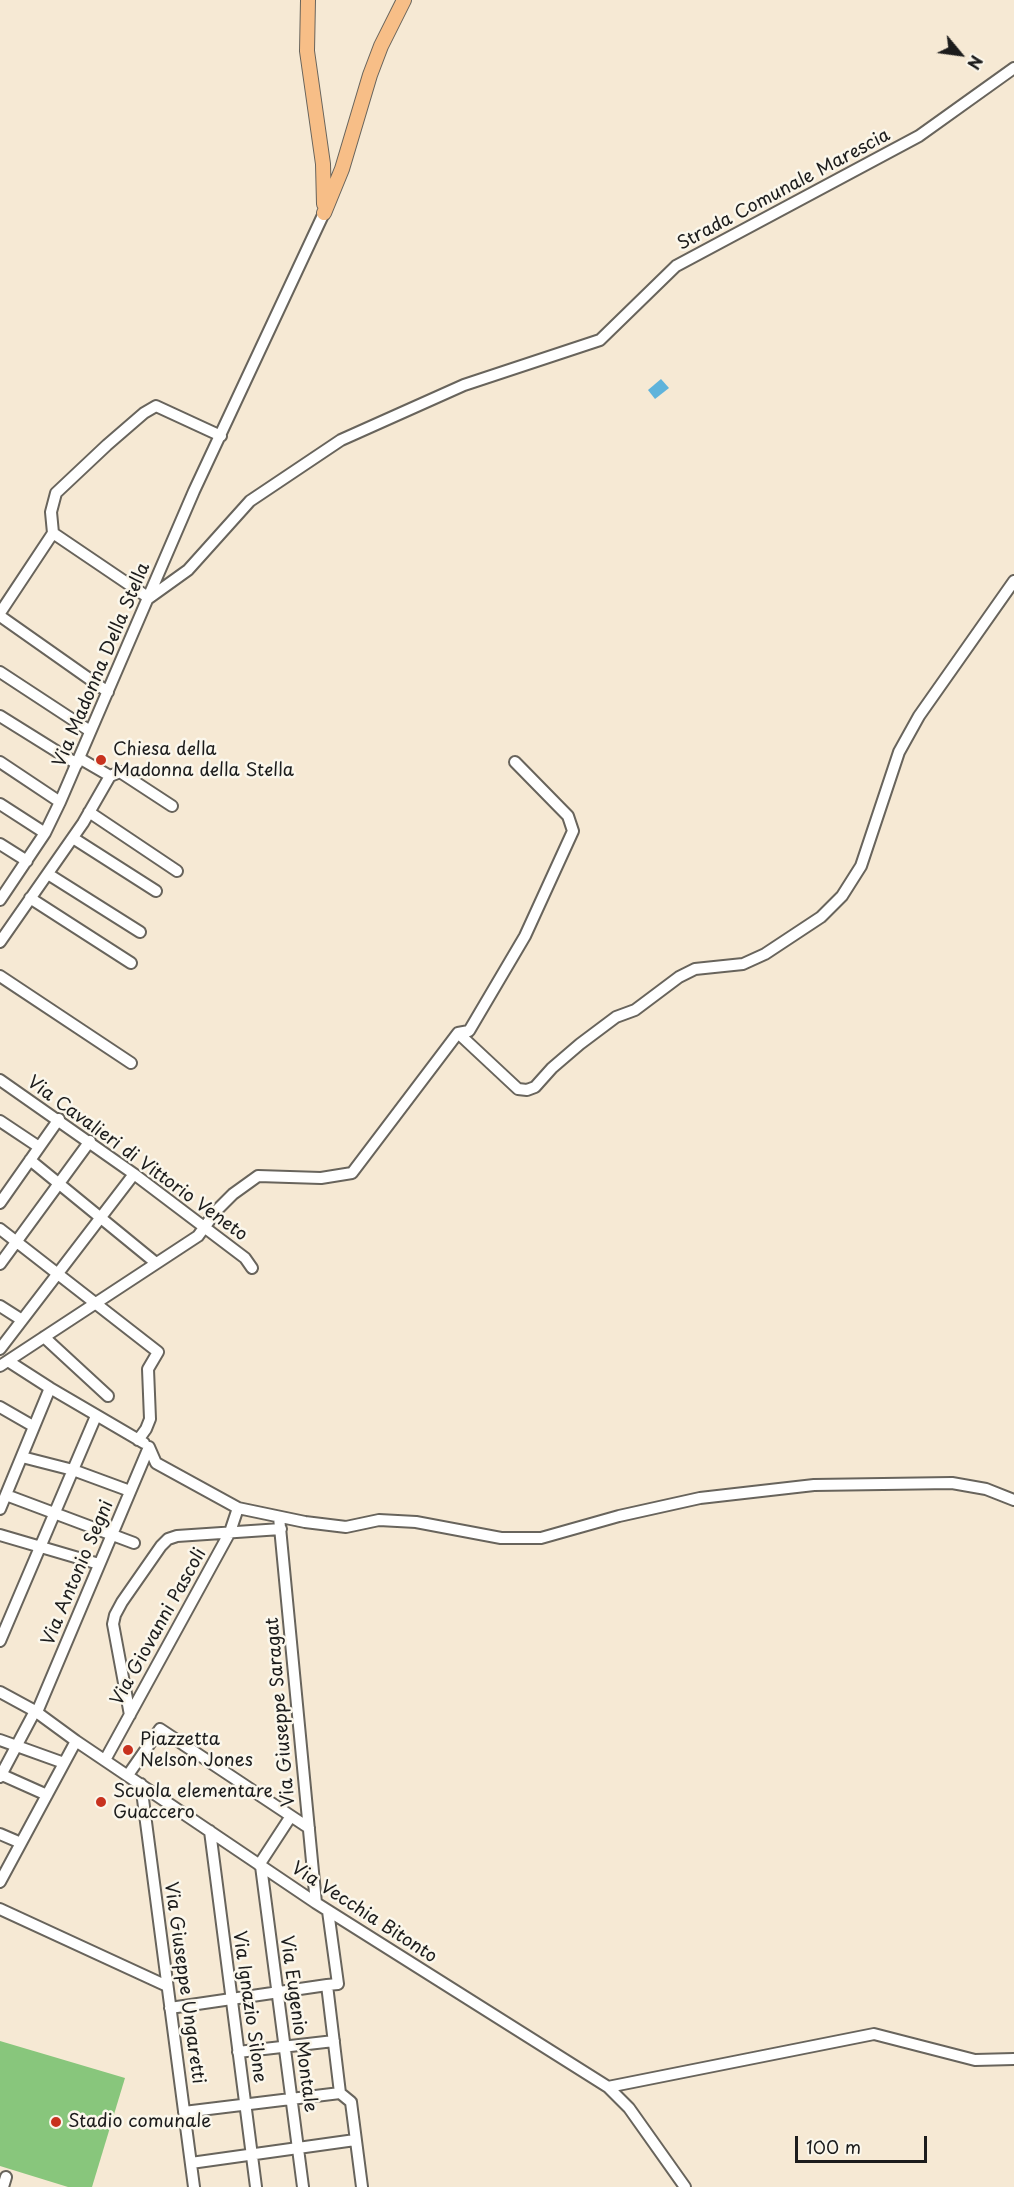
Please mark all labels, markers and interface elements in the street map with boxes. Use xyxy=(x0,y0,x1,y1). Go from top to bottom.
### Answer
north arrow xyxy=(930,24,990,84)
text: N xyxy=(962,51,989,74)
street label: Strada Comunale Marescia xyxy=(674,125,894,255)
street label: Via Madonna Della Stella xyxy=(49,559,155,771)
place label: Chiesa della Madonna della Stella xyxy=(113,739,294,782)
marker: Chiesa della Madonna della Stella xyxy=(94,753,108,767)
street label: Via Cavalieri di Vittorio Veneto xyxy=(23,1072,251,1246)
street label: Via Antonio Segni xyxy=(38,1497,118,1649)
street label: Via Giovanni Pascoli xyxy=(107,1545,211,1709)
street label: Via Giuseppe Saragat xyxy=(262,1616,300,1808)
place label: Piazzetta Nelson Jones xyxy=(140,1729,253,1772)
marker: Piazzetta Nelson Jones xyxy=(121,1743,135,1757)
place label: Scuola elementare Guaccero xyxy=(113,1781,273,1824)
marker: Scuola elementare Guaccero xyxy=(94,1795,108,1809)
street label: Via Vecchia Bitonto xyxy=(287,1858,441,1968)
street label: Via Giuseppe Ungaretti xyxy=(159,1881,209,2085)
street label: Via Ignazio Silone xyxy=(228,1930,270,2084)
street label: Via Eugenio Montale xyxy=(275,1934,321,2114)
place label: Stadio comunale xyxy=(68,2111,211,2133)
marker: Stadio comunale xyxy=(49,2115,63,2129)
scale bar xyxy=(798,2124,930,2162)
text: 100 m xyxy=(806,2133,861,2160)

